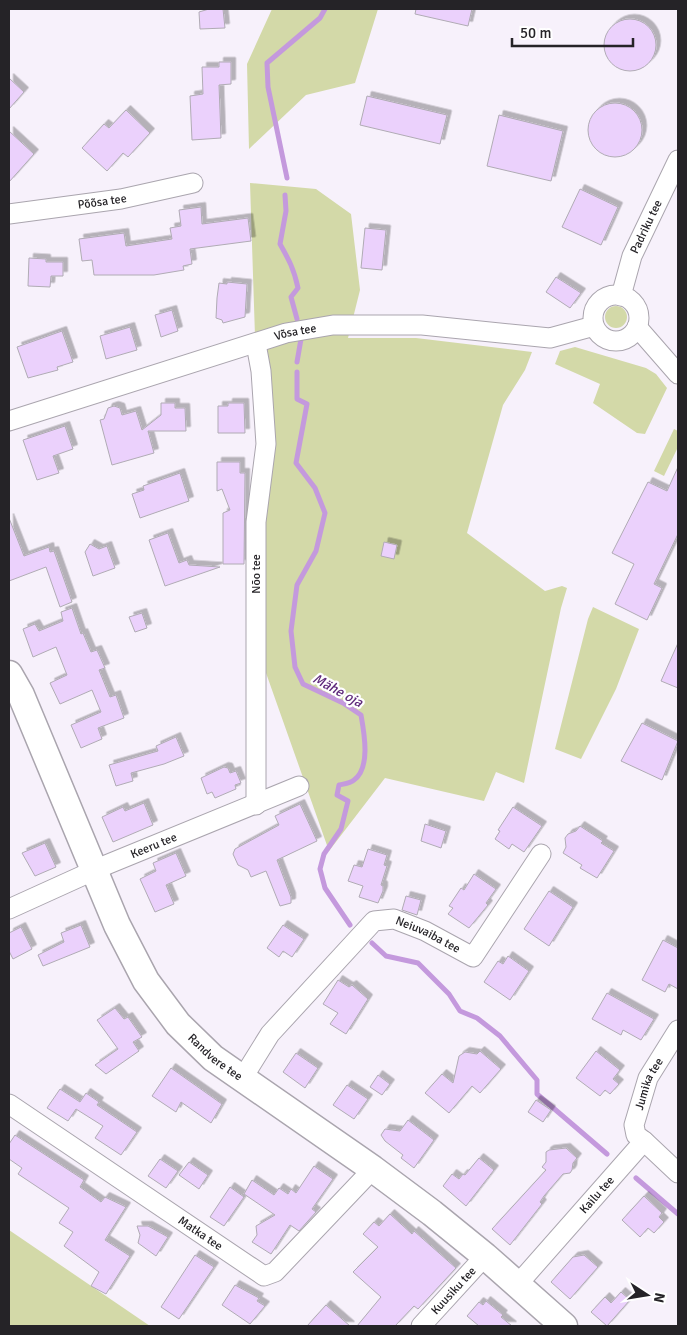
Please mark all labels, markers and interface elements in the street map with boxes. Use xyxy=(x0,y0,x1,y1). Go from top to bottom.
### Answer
scale bar xyxy=(512,15,633,47)
text: 50 m xyxy=(520,24,551,42)
street label: Põõsa tee xyxy=(77,191,128,213)
street label: Padriku tee xyxy=(627,197,666,256)
street label: Võsa tee xyxy=(272,321,318,344)
street label: Nõo tee xyxy=(249,554,264,594)
water label: Mähe oja xyxy=(310,670,366,711)
street label: Keeru tee xyxy=(128,830,179,862)
street label: Neiuvaiba tee xyxy=(393,913,463,957)
street label: Randvere tee xyxy=(184,1031,245,1084)
street label: Jumika tee xyxy=(632,1055,667,1112)
street label: Kailu tee xyxy=(576,1173,618,1217)
street label: Matka tee xyxy=(175,1213,225,1254)
street label: Kuusiku tee xyxy=(428,1264,479,1318)
north arrow xyxy=(622,1270,672,1320)
text: N xyxy=(650,1291,669,1304)

